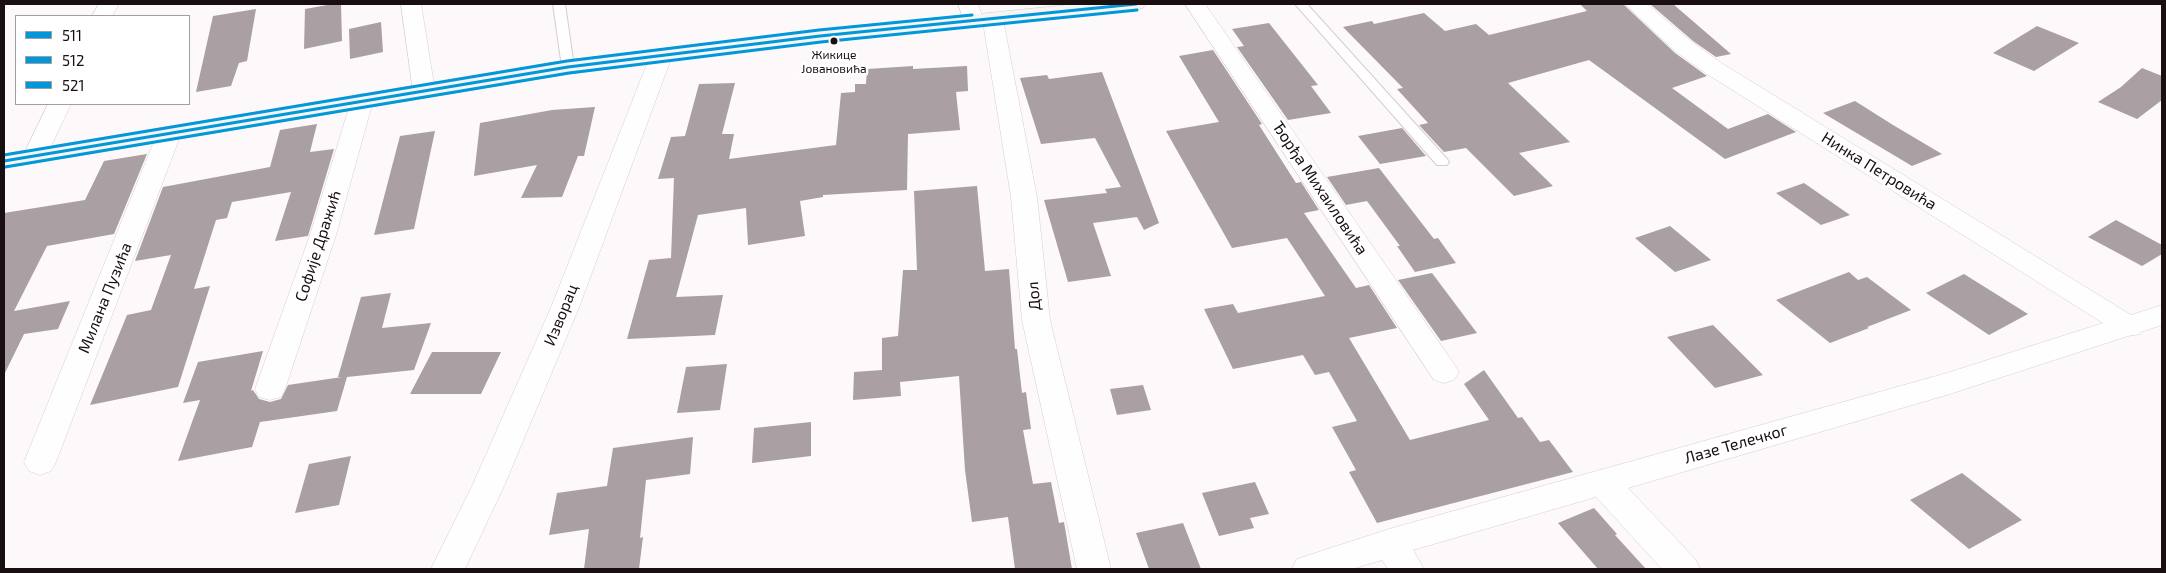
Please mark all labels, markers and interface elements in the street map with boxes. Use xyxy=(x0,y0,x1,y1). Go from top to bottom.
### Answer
legend xyxy=(15,15,190,105)
text: 511 xyxy=(62,26,82,44)
marker: Жикице Јовановића xyxy=(829,36,839,46)
place label: Жикице Јовановића xyxy=(801,48,867,76)
text: 512 xyxy=(62,51,84,69)
text: 521 xyxy=(62,76,84,94)
street label: Ђорђа Михаиловића xyxy=(1268,118,1372,258)
street label: Нинка Петровића xyxy=(1818,128,1940,214)
street label: Софије Дражић xyxy=(291,188,345,304)
street label: Милана Пузића xyxy=(74,240,136,356)
street label: Изворац xyxy=(540,281,582,349)
street label: Дол xyxy=(1023,281,1045,311)
street label: Лазе Телечког xyxy=(1682,420,1790,468)

